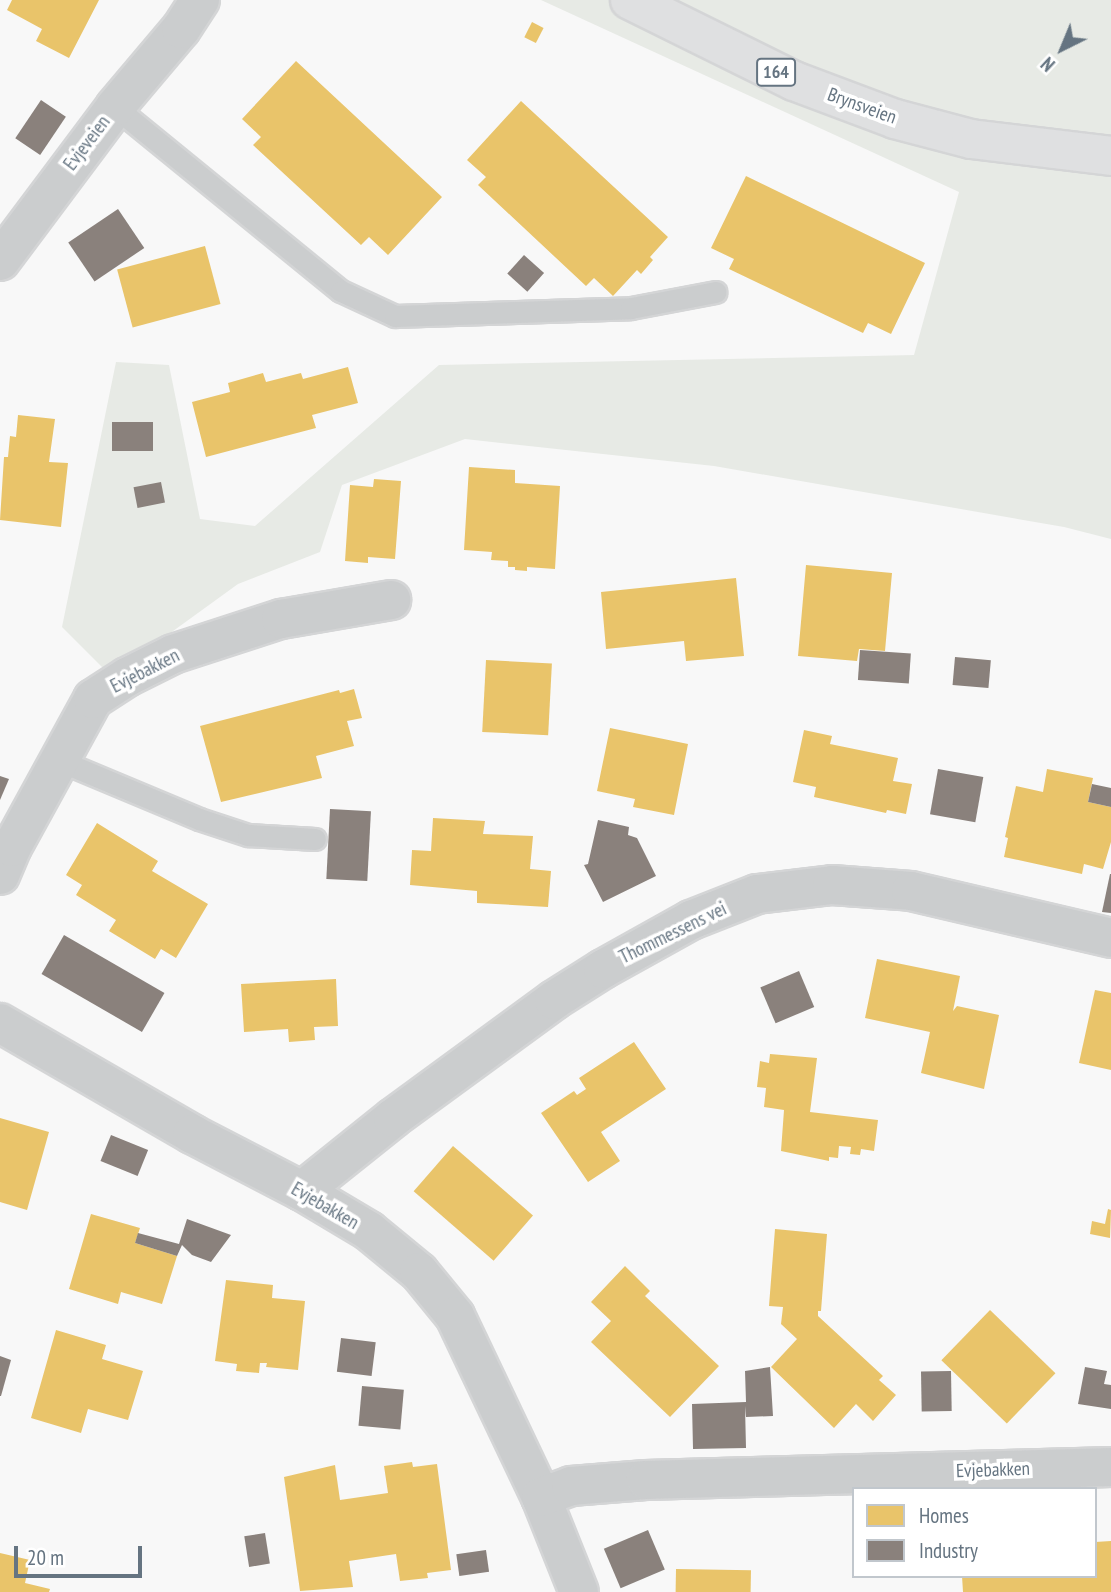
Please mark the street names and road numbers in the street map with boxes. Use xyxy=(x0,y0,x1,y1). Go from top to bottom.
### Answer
road number: 164 xyxy=(755,58,797,86)
street label: Brynsveien xyxy=(824,83,900,129)
street label: Evjeveien xyxy=(59,111,115,175)
street label: Evjebakken xyxy=(107,644,183,698)
street label: Thommessens vei xyxy=(616,897,730,969)
street label: Evjebakken xyxy=(287,1178,363,1234)
street label: Evjebakken xyxy=(956,1457,1030,1483)

